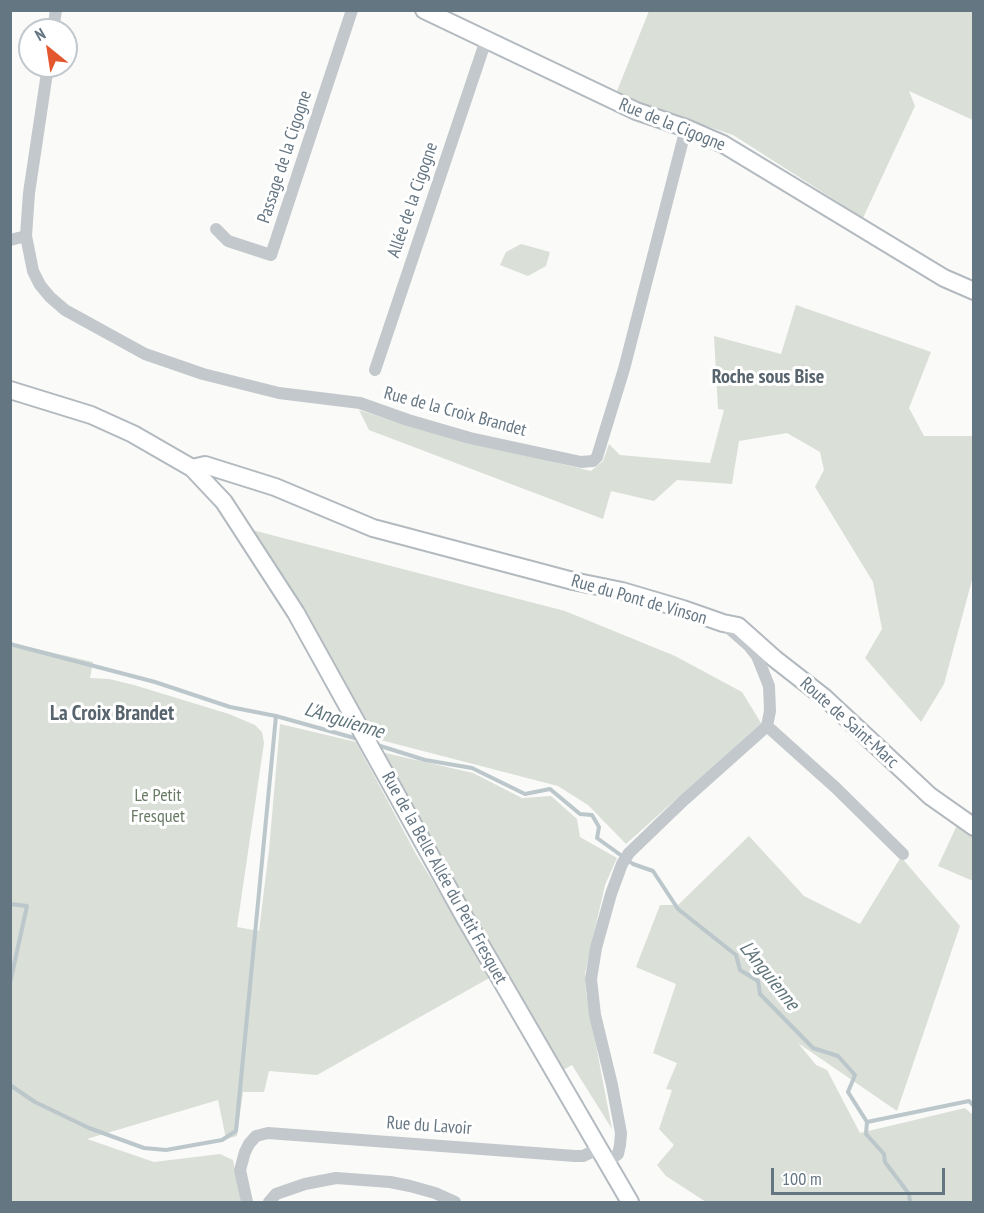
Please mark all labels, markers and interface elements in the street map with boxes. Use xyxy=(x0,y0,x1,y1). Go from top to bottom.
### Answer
north arrow xyxy=(18,18,78,78)
text: N xyxy=(31,23,49,45)
street label: Passage de la Cigogne xyxy=(253,88,317,226)
street label: Rue de la Cigogne xyxy=(616,94,728,156)
street label: Allée de la Cigogne xyxy=(383,140,443,260)
district label: Roche sous Bise xyxy=(712,365,824,389)
street label: Rue de la Croix Brandet xyxy=(381,383,529,441)
street label: Rue du Pont de Vinson xyxy=(569,570,709,630)
street label: Route de Saint-Marc xyxy=(795,673,903,773)
water label: L'Anguienne xyxy=(301,698,387,744)
district label: La Croix Brandet xyxy=(50,701,174,727)
street label: Rue de la Belle Allée du Petit Fresquet xyxy=(377,768,511,988)
park label: Le Petit Fresquet xyxy=(131,785,185,828)
water label: L'Anguienne xyxy=(734,937,804,1015)
street label: Rue du Lavoir xyxy=(386,1112,472,1140)
scale bar xyxy=(774,1156,948,1194)
text: 100 m xyxy=(782,1167,822,1190)

